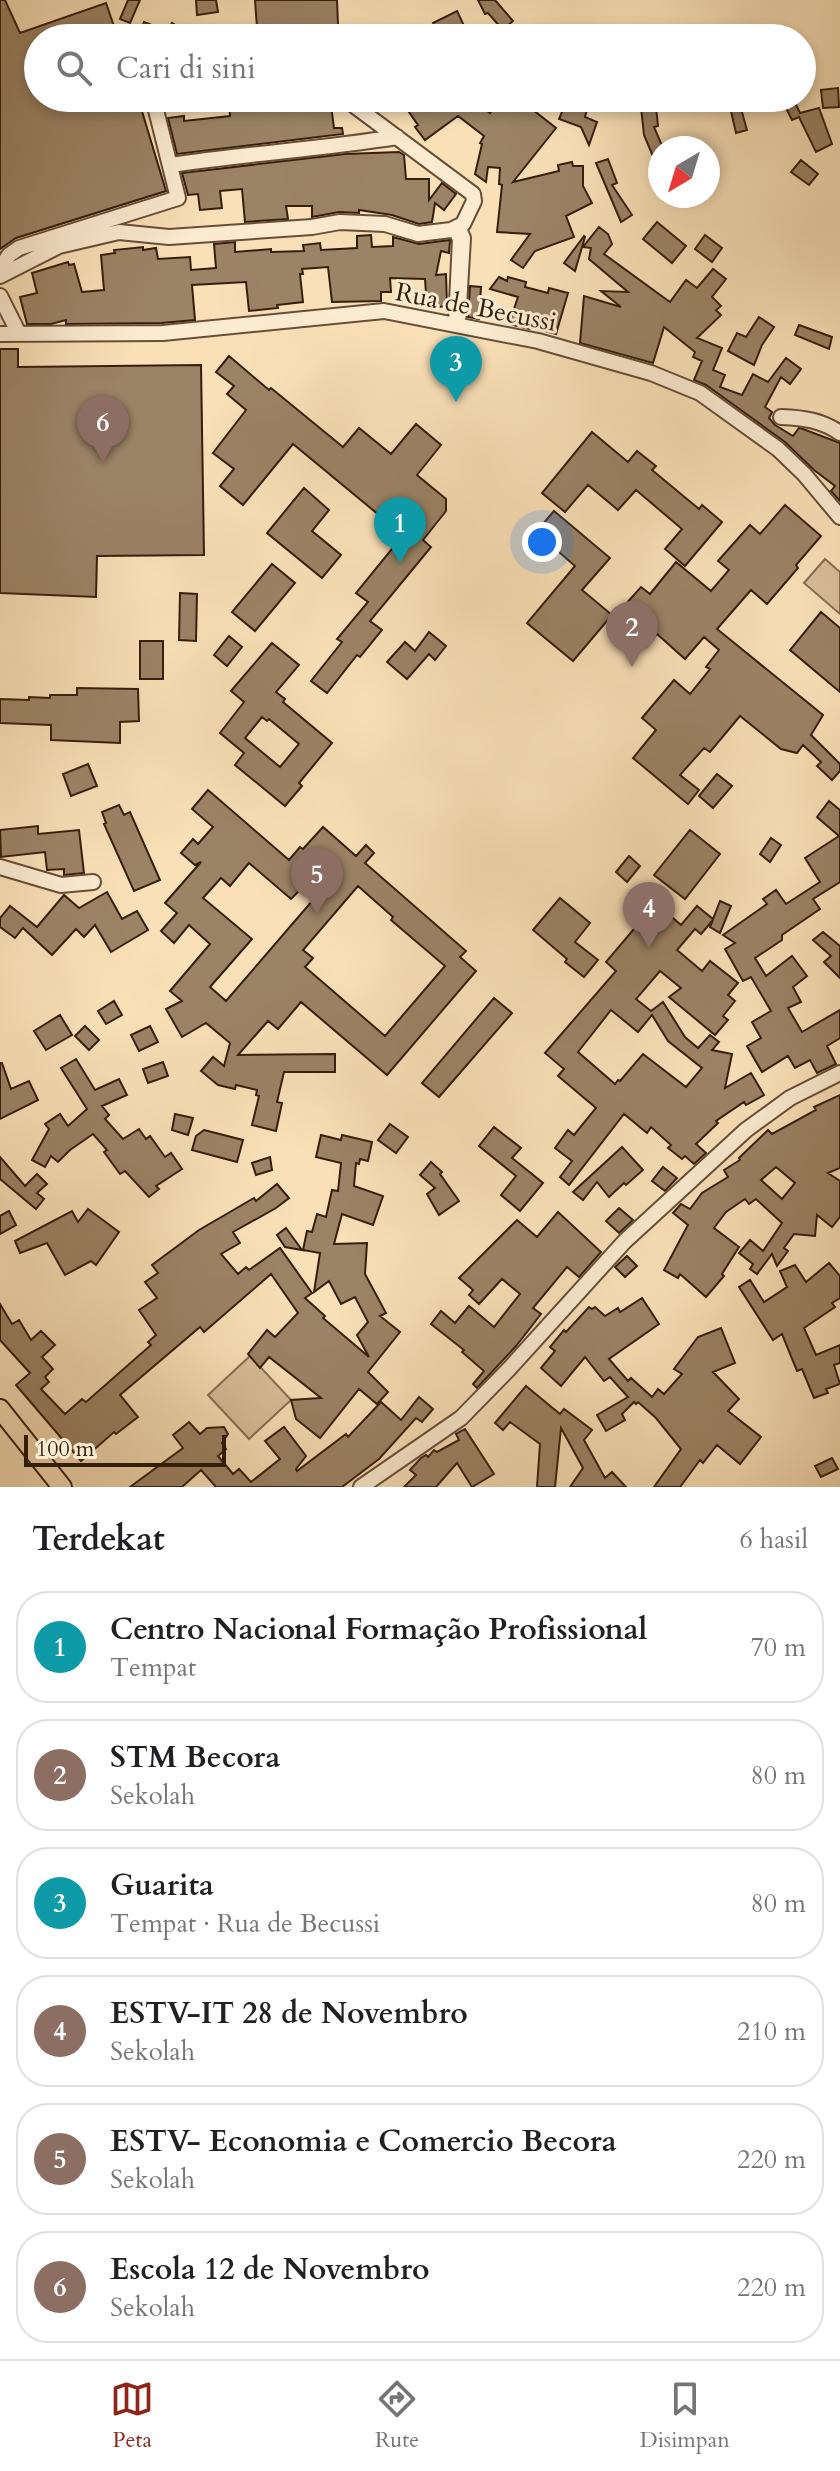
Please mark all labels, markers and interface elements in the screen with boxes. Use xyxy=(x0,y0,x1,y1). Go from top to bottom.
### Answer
search box xyxy=(24,24,816,112)
icon: search xyxy=(52,46,96,90)
text: Cari di sini xyxy=(116,48,256,89)
north arrow xyxy=(648,136,720,208)
street label: Rua de Becussi xyxy=(392,274,560,340)
pin: 3 xyxy=(430,336,482,402)
pin: 6 xyxy=(77,396,129,462)
pin: 1 xyxy=(374,497,426,563)
your location xyxy=(522,522,562,562)
pin: 2 xyxy=(606,601,658,667)
pin: 5 xyxy=(291,848,343,914)
pin: 4 xyxy=(623,882,675,948)
scale bar xyxy=(24,1431,226,1467)
text: 100 m xyxy=(36,1434,94,1464)
text: Terdekat xyxy=(32,1516,165,1562)
text: 6 hasil xyxy=(740,1522,808,1557)
text: Centro Nacional Formação Profissional xyxy=(110,1609,647,1650)
text: 1 xyxy=(53,1630,67,1665)
text: 70 m xyxy=(750,1630,806,1665)
text: Tempat xyxy=(110,1650,196,1685)
text: STM Becora xyxy=(110,1737,280,1778)
text: 2 xyxy=(53,1758,67,1793)
text: 80 m xyxy=(750,1758,806,1793)
text: Sekolah xyxy=(110,1778,195,1813)
text: Guarita xyxy=(110,1865,214,1906)
text: 3 xyxy=(53,1886,67,1921)
text: 80 m xyxy=(750,1886,806,1921)
text: Tempat · Rua de Becussi xyxy=(110,1906,380,1941)
text: ESTV-IT 28 de Novembro xyxy=(110,1993,468,2034)
text: 4 xyxy=(53,2014,67,2049)
text: 210 m xyxy=(737,2014,806,2049)
text: Sekolah xyxy=(110,2034,195,2069)
text: ESTV- Economia e Comercio Becora xyxy=(110,2121,617,2162)
text: 5 xyxy=(53,2142,67,2177)
text: 220 m xyxy=(737,2142,806,2177)
text: Sekolah xyxy=(110,2162,195,2197)
text: Escola 12 de Novembro xyxy=(110,2249,429,2290)
text: 6 xyxy=(53,2270,67,2305)
text: 220 m xyxy=(737,2270,806,2305)
text: Sekolah xyxy=(110,2290,195,2325)
tab: Peta xyxy=(110,2377,154,2455)
tab: Rute xyxy=(375,2377,419,2455)
tab: Disimpan xyxy=(640,2377,730,2455)

